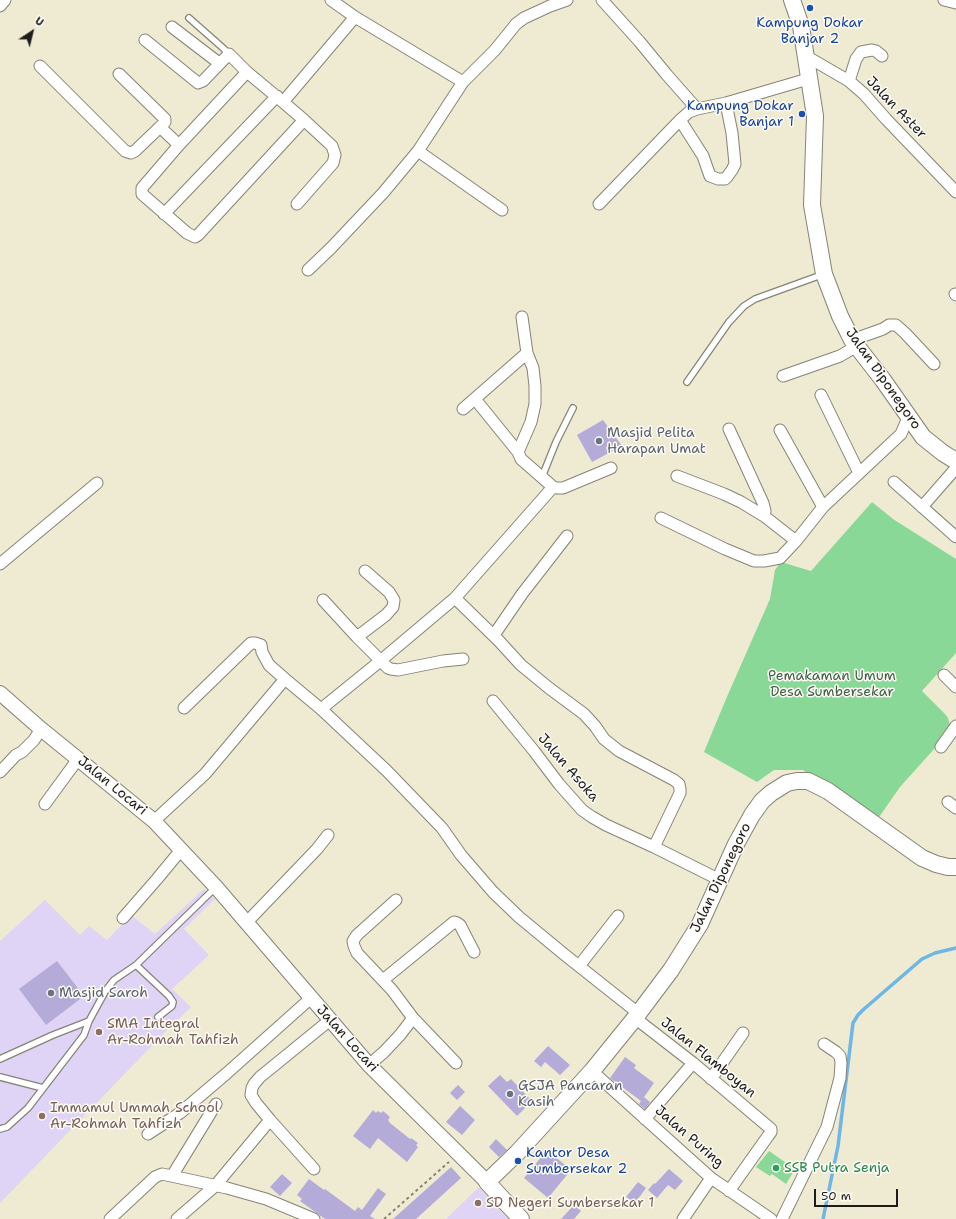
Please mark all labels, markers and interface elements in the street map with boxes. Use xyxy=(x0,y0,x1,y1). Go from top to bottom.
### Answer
marker: Kampung Dokar Banjar 2 xyxy=(805,3,815,13)
north arrow xyxy=(12,12,52,52)
text: U xyxy=(32,13,47,30)
place label: Kampung Dokar Banjar 2 xyxy=(756,15,864,48)
street label: Jalan Aster xyxy=(862,73,930,143)
place label: Kampung Dokar Banjar 1 xyxy=(687,98,794,130)
marker: Kampung Dokar Banjar 1 xyxy=(797,109,807,119)
street label: Jalan Diponegoro xyxy=(842,325,924,433)
place label: Masjid Pelita Harapan Umat xyxy=(607,425,706,458)
marker: Masjid Pelita Harapan Umat xyxy=(594,436,604,446)
park label: Pemakaman Umum Desa Sumbersekar xyxy=(768,668,896,700)
street label: Jalan Asoka xyxy=(534,731,602,805)
street label: Jalan Locari xyxy=(74,753,150,819)
street label: Jalan Diponegoro xyxy=(687,820,755,936)
place label: Masjid Saroh xyxy=(59,985,148,1001)
marker: Masjid Saroh xyxy=(46,988,56,998)
street label: Jalan Locari xyxy=(313,1002,381,1076)
street label: Jalan Flamboyan xyxy=(657,1014,759,1102)
place label: SMA Integral Ar-Rohmah Tahfizh xyxy=(107,1016,239,1048)
marker: SMA Integral Ar-Rohmah Tahfizh xyxy=(94,1027,104,1037)
place label: GSJA Pancaran Kasih xyxy=(518,1078,623,1110)
marker: GSJA Pancaran Kasih xyxy=(505,1089,515,1099)
place label: Immamul Ummah School Ar-Rohmah Tahfizh xyxy=(50,1100,219,1132)
street label: Jalan Puring xyxy=(651,1102,727,1172)
marker: Immamul Ummah School Ar-Rohmah Tahfizh xyxy=(37,1111,47,1121)
place label: Kantor Desa Sumbersekar 2 xyxy=(526,1145,627,1178)
marker: Kantor Desa Sumbersekar 2 xyxy=(513,1156,523,1166)
place label: SSB Putra Senja xyxy=(784,1160,890,1176)
marker: SSB Putra Senja xyxy=(771,1163,781,1173)
scale bar xyxy=(816,1181,900,1207)
text: 50 m xyxy=(821,1188,851,1204)
place label: SD Negeri Sumbersekar 1 xyxy=(486,1195,654,1211)
marker: SD Negeri Sumbersekar 1 xyxy=(473,1198,483,1208)

